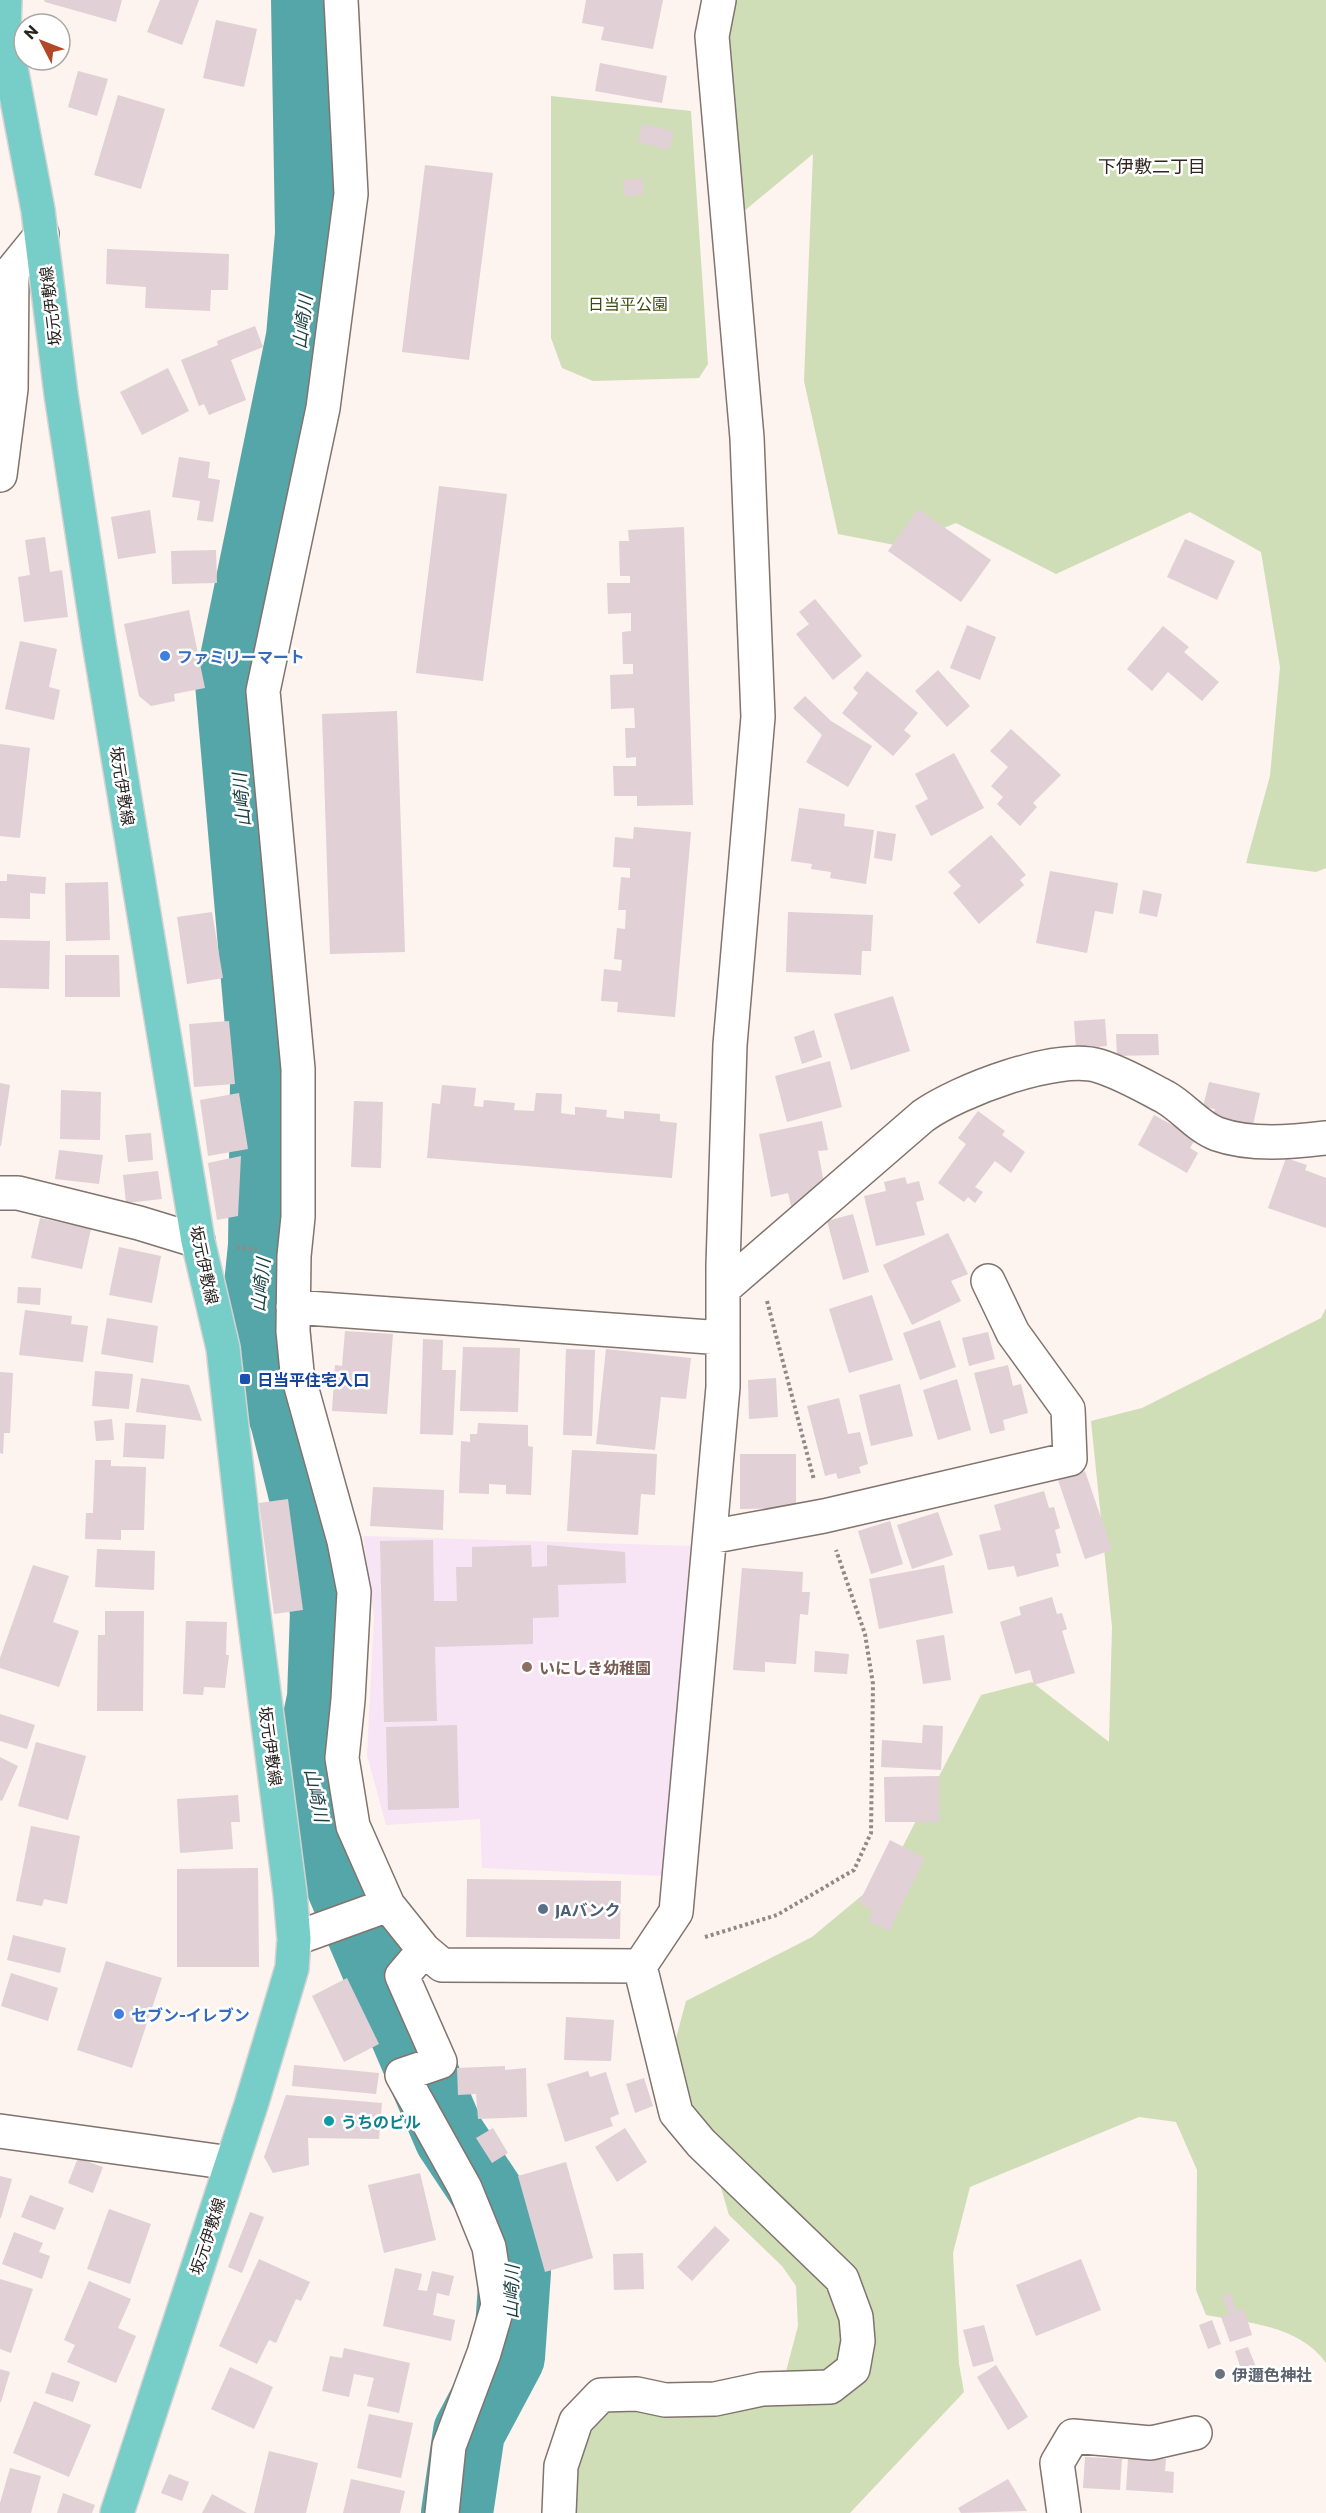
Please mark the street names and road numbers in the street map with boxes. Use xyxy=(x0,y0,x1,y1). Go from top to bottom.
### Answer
street label: 坂元伊敷線 xyxy=(36,265,64,347)
street label: 坂元伊敷線 xyxy=(107,745,139,827)
street label: 坂元伊敷線 xyxy=(187,1224,223,1306)
street label: 坂元伊敷線 xyxy=(256,1705,286,1787)
street label: 坂元伊敷線 xyxy=(186,2195,228,2277)

